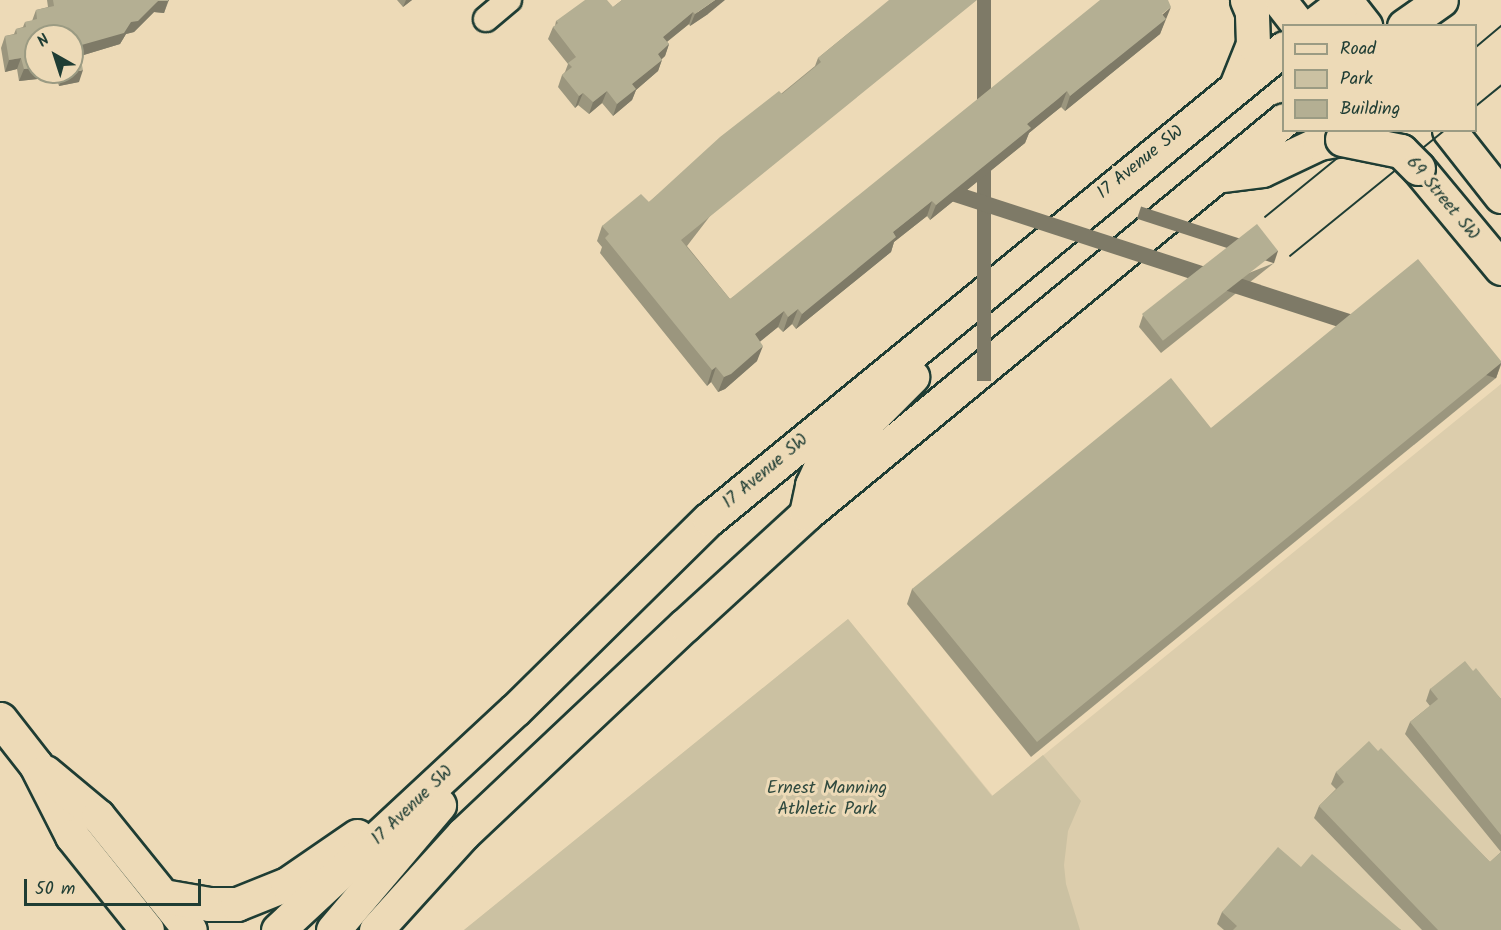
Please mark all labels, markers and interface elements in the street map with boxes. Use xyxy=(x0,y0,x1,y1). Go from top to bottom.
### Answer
north arrow xyxy=(24,24,84,84)
legend xyxy=(1282,24,1477,132)
text: N xyxy=(32,28,55,54)
text: Road xyxy=(1340,35,1376,64)
text: Park xyxy=(1340,65,1373,94)
text: Building xyxy=(1340,95,1400,124)
street label: 17 Avenue SW xyxy=(1093,122,1189,204)
street label: 69 Street SW xyxy=(1401,153,1483,245)
street label: 17 Avenue SW xyxy=(719,430,813,514)
street label: 17 Avenue SW xyxy=(368,762,458,850)
park label: Ernest Manning Athletic Park xyxy=(767,779,887,822)
scale bar xyxy=(27,867,204,905)
text: 50 m xyxy=(35,875,75,904)

